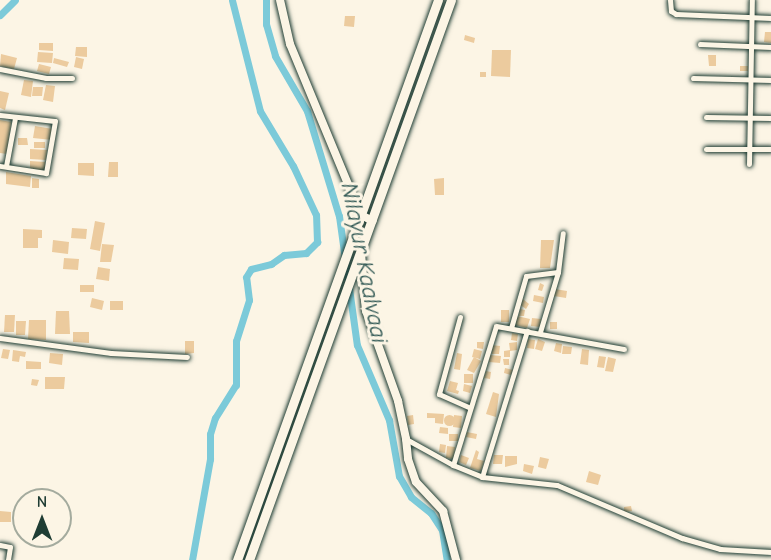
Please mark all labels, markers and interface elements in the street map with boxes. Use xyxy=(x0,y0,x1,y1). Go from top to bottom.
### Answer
water label: Nilayur Kaalvaai xyxy=(334,180,394,346)
north arrow xyxy=(12,488,72,548)
text: N xyxy=(37,493,47,511)

